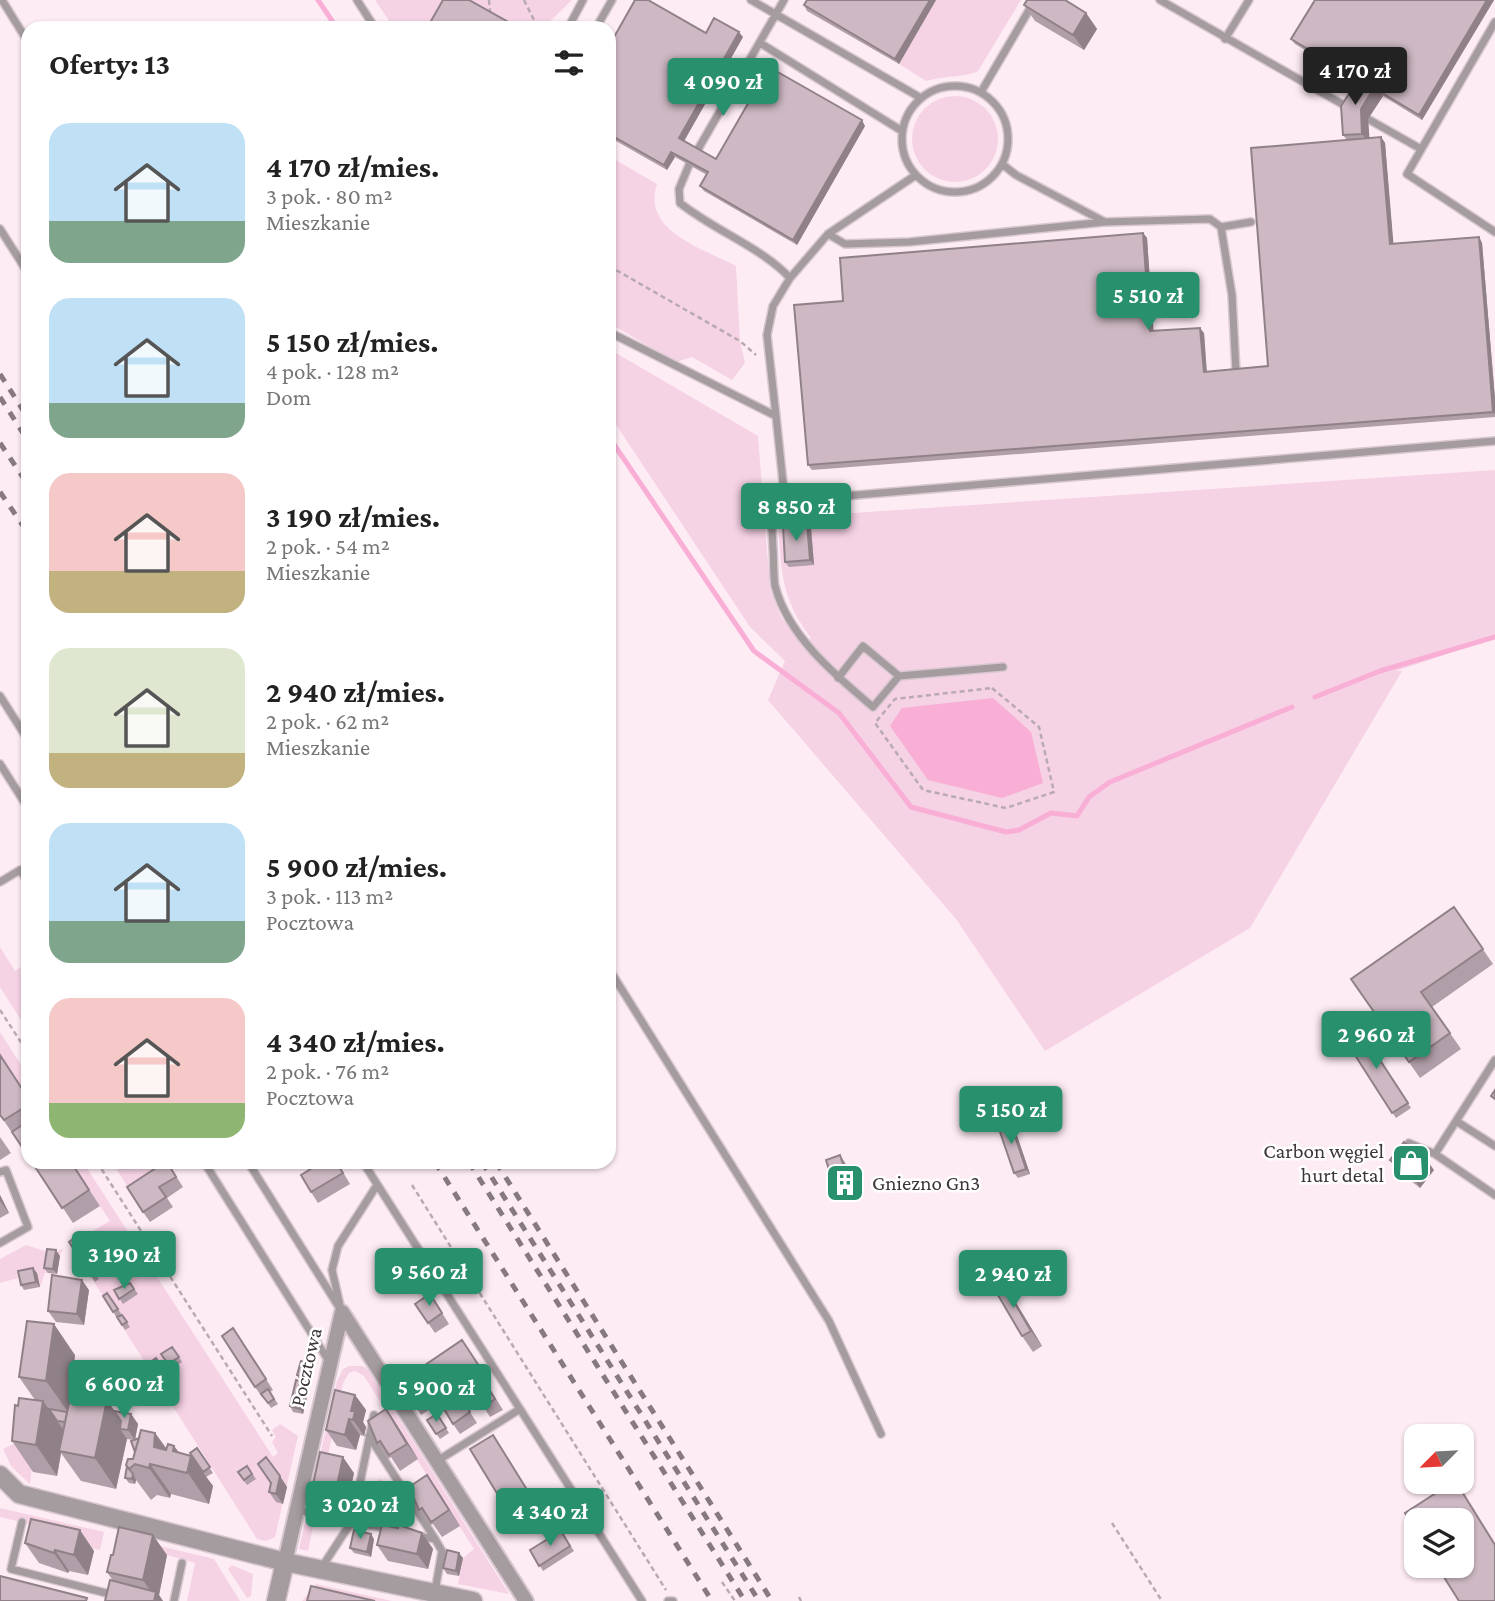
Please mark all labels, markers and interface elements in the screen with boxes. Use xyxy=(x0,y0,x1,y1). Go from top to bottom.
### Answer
icon: filters xyxy=(550,44,588,82)
text: Oferty: 13 xyxy=(49,47,170,80)
pin: 4 170 zł xyxy=(1283,48,1427,107)
text: 4 170 zł xyxy=(1319,57,1391,83)
pin: 4 090 zł xyxy=(651,58,795,118)
text: 4 090 zł xyxy=(684,68,762,94)
text: 4 170 zł/mies. xyxy=(266,150,439,183)
icon: home xyxy=(105,151,189,235)
text: 3 pok. · 80 m² xyxy=(266,183,392,209)
text: Mieszkanie xyxy=(266,209,370,235)
pin: 5 510 zł xyxy=(1076,272,1220,332)
text: 5 510 zł xyxy=(1112,282,1184,308)
text: 5 150 zł/mies. xyxy=(266,325,439,358)
icon: home xyxy=(105,326,189,410)
text: 4 pok. · 128 m² xyxy=(266,358,399,384)
text: Dom xyxy=(266,384,311,410)
pin: 8 850 zł xyxy=(724,484,868,543)
text: 8 850 zł xyxy=(757,493,835,519)
text: 3 190 zł/mies. xyxy=(266,500,440,533)
icon: home xyxy=(105,501,189,585)
text: 2 pok. · 54 m² xyxy=(266,533,390,559)
text: Mieszkanie xyxy=(266,559,370,585)
text: 2 940 zł/mies. xyxy=(266,675,445,708)
icon: home xyxy=(105,676,189,760)
text: 2 pok. · 62 m² xyxy=(266,708,389,734)
text: Mieszkanie xyxy=(266,734,370,760)
text: 5 900 zł/mies. xyxy=(266,850,447,883)
icon: home xyxy=(105,851,189,935)
text: 3 pok. · 113 m² xyxy=(266,883,393,909)
text: Pocztowa xyxy=(266,909,354,935)
pin: 2 960 zł xyxy=(1304,1012,1448,1071)
text: 2 960 zł xyxy=(1338,1021,1414,1047)
text: 4 340 zł/mies. xyxy=(266,1025,445,1058)
icon: home xyxy=(105,1026,189,1110)
text: 2 pok. · 76 m² xyxy=(266,1058,389,1084)
text: Pocztowa xyxy=(266,1084,354,1110)
pin: 5 150 zł xyxy=(939,1086,1083,1146)
text: 5 150 zł xyxy=(975,1096,1047,1122)
place label: Carbon węgiel hurt detal xyxy=(1263,1139,1384,1187)
shop icon: Carbon węgiel hurt detal xyxy=(1390,1142,1432,1184)
building icon: Gniezno Gn3 xyxy=(824,1162,866,1204)
place label: Gniezno Gn3 xyxy=(872,1171,980,1195)
pin: 3 190 zł xyxy=(52,1232,196,1291)
text: 3 190 zł xyxy=(88,1241,160,1267)
pin: 9 560 zł xyxy=(357,1248,501,1308)
pin: 2 940 zł xyxy=(941,1250,1085,1310)
text: 9 560 zł xyxy=(391,1258,467,1284)
text: 2 940 zł xyxy=(975,1260,1051,1286)
street label: Pocztowa xyxy=(285,1325,327,1409)
pin: 6 600 zł xyxy=(52,1360,196,1420)
pin: 5 900 zł xyxy=(364,1364,508,1424)
text: 6 600 zł xyxy=(84,1370,164,1396)
text: 5 900 zł xyxy=(397,1374,475,1400)
north arrow xyxy=(1404,1424,1474,1494)
map controls xyxy=(1404,1424,1474,1578)
pin: 3 020 zł xyxy=(288,1482,432,1541)
pin: 4 340 zł xyxy=(478,1488,622,1548)
text: 3 020 zł xyxy=(322,1491,398,1517)
text: 4 340 zł xyxy=(512,1498,588,1524)
button: layers xyxy=(1404,1508,1474,1578)

